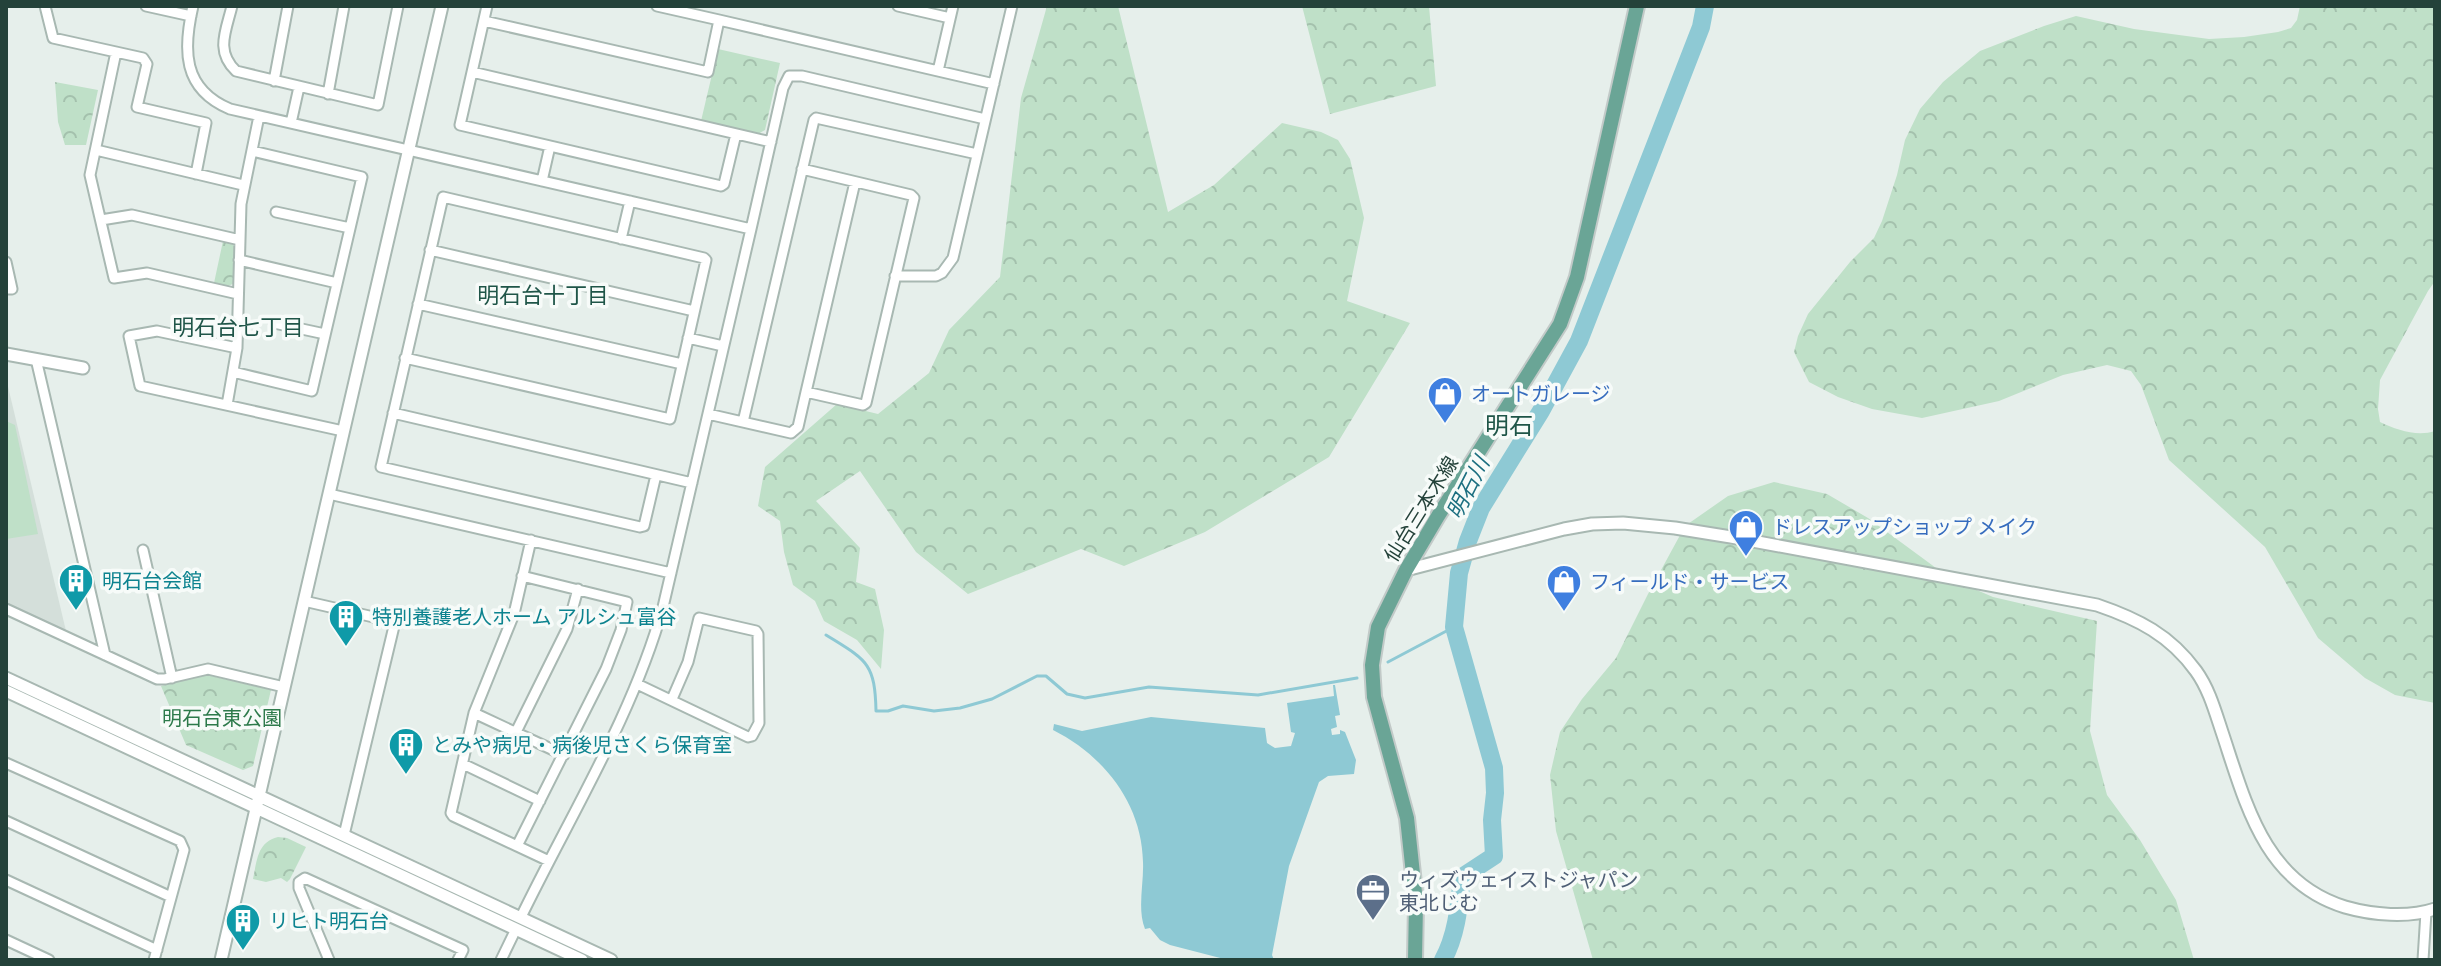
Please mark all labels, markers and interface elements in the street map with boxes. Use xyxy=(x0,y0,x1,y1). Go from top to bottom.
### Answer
district label: 明石台十丁目 xyxy=(477,280,609,311)
district label: 明石台七丁目 xyxy=(172,312,304,343)
shop icon: オートガレージ xyxy=(1426,375,1464,425)
place label: オートガレージ xyxy=(1471,380,1611,408)
district label: 明石 xyxy=(1485,409,1533,442)
water label: 明石川 xyxy=(1439,450,1498,524)
street label: 仙台三本木線 xyxy=(1377,451,1465,567)
shop icon: ドレスアップショップ メイク xyxy=(1727,508,1765,558)
place label: ドレスアップショップ メイク xyxy=(1772,513,2037,541)
building icon: 明石台会館 xyxy=(57,562,95,612)
shop icon: フィールド・サービス xyxy=(1545,563,1583,613)
place label: 明石台会館 xyxy=(102,567,202,595)
place label: フィールド・サービス xyxy=(1590,568,1790,596)
building icon: 特別養護老人ホーム アルシュ富谷 xyxy=(327,598,365,648)
place label: 特別養護老人ホーム アルシュ富谷 xyxy=(372,603,677,631)
park label: 明石台東公園 xyxy=(162,704,282,732)
building icon: とみや病児・病後児さくら保育室 xyxy=(387,726,425,776)
place label: とみや病児・病後児さくら保育室 xyxy=(432,731,732,759)
place label: ウィズウェイストジャパン 東北じむ xyxy=(1399,866,1638,917)
office icon: ウィズウェイストジャパン 東北じむ xyxy=(1354,872,1392,922)
building icon: リヒト明石台 xyxy=(224,902,262,952)
place label: リヒト明石台 xyxy=(269,907,389,935)

